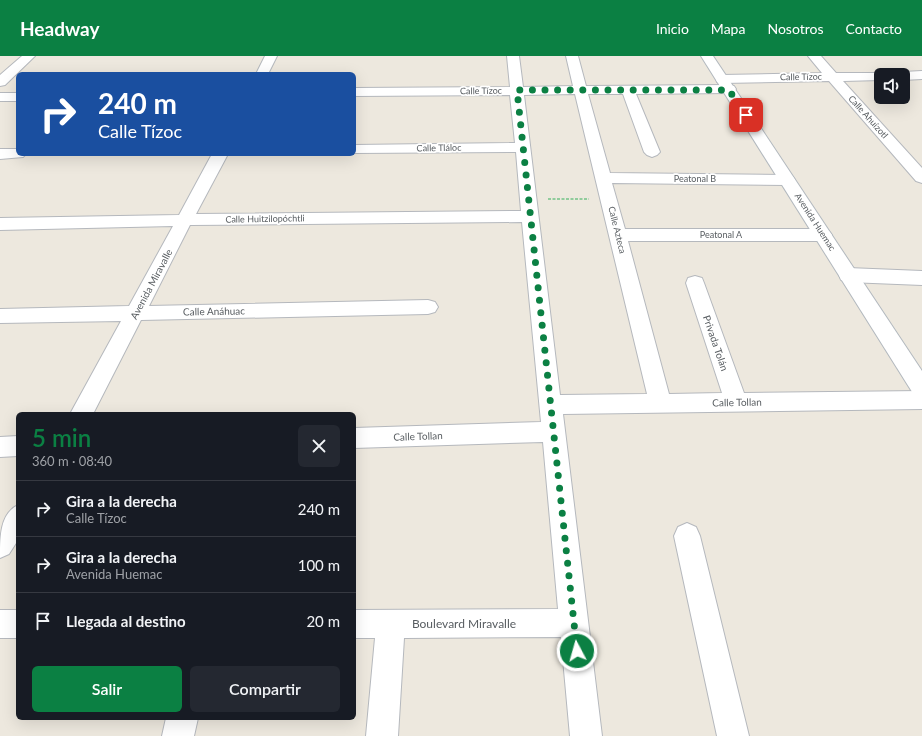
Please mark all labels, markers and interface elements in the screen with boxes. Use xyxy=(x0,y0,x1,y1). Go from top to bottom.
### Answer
text: Headway xyxy=(20,17,99,40)
text: Inicio xyxy=(656,20,689,37)
text: Mapa xyxy=(711,20,745,37)
text: Nosotros xyxy=(767,20,824,37)
text: Contacto xyxy=(846,20,902,37)
map controls xyxy=(874,68,910,104)
button: sound xyxy=(874,68,910,104)
street label: Calle Tízoc xyxy=(780,71,823,82)
street label: Calle Tízoc xyxy=(460,85,503,96)
text: 240 m xyxy=(98,86,177,120)
icon: right xyxy=(32,88,84,140)
street label: Calle Ahuízotl xyxy=(846,93,891,140)
pin xyxy=(729,98,763,132)
icon: arrive xyxy=(735,104,757,126)
text: Calle Tízoc xyxy=(98,120,182,142)
street label: Calle Tláloc xyxy=(416,142,462,153)
street label: Peatonal B xyxy=(674,173,716,184)
street label: Avenida Huemac xyxy=(793,191,839,253)
street label: Calle Azteca xyxy=(606,205,629,255)
street label: Calle Huitzilopóchtli xyxy=(225,212,305,225)
street label: Peatonal A xyxy=(700,229,743,240)
street label: Avenida Miravalle xyxy=(127,247,175,321)
street label: Calle Anáhuac xyxy=(183,304,245,318)
street label: Privada Tolán xyxy=(701,314,731,372)
street label: Calle Tollan xyxy=(712,396,762,408)
text: 5 min xyxy=(32,423,91,452)
button: close xyxy=(298,425,340,467)
street label: Calle Tollan xyxy=(393,429,443,443)
text: 360 m · 08:40 xyxy=(32,453,112,469)
text: Gira a la derecha xyxy=(66,492,177,510)
icon: right xyxy=(32,498,54,520)
text: 240 m xyxy=(298,500,340,518)
text: Calle Tízoc xyxy=(66,510,127,526)
text: Gira a la derecha xyxy=(66,548,177,566)
icon: right xyxy=(32,554,54,576)
text: 100 m xyxy=(298,556,340,574)
text: Avenida Huemac xyxy=(66,566,162,582)
icon: arrive xyxy=(32,610,54,632)
text: Llegada al destino xyxy=(66,612,186,630)
text: 20 m xyxy=(306,612,340,630)
street label: Boulevard Miravalle xyxy=(412,616,516,631)
position arrow xyxy=(556,630,598,672)
button: Salir xyxy=(32,666,182,712)
button: Compartir xyxy=(190,666,340,712)

